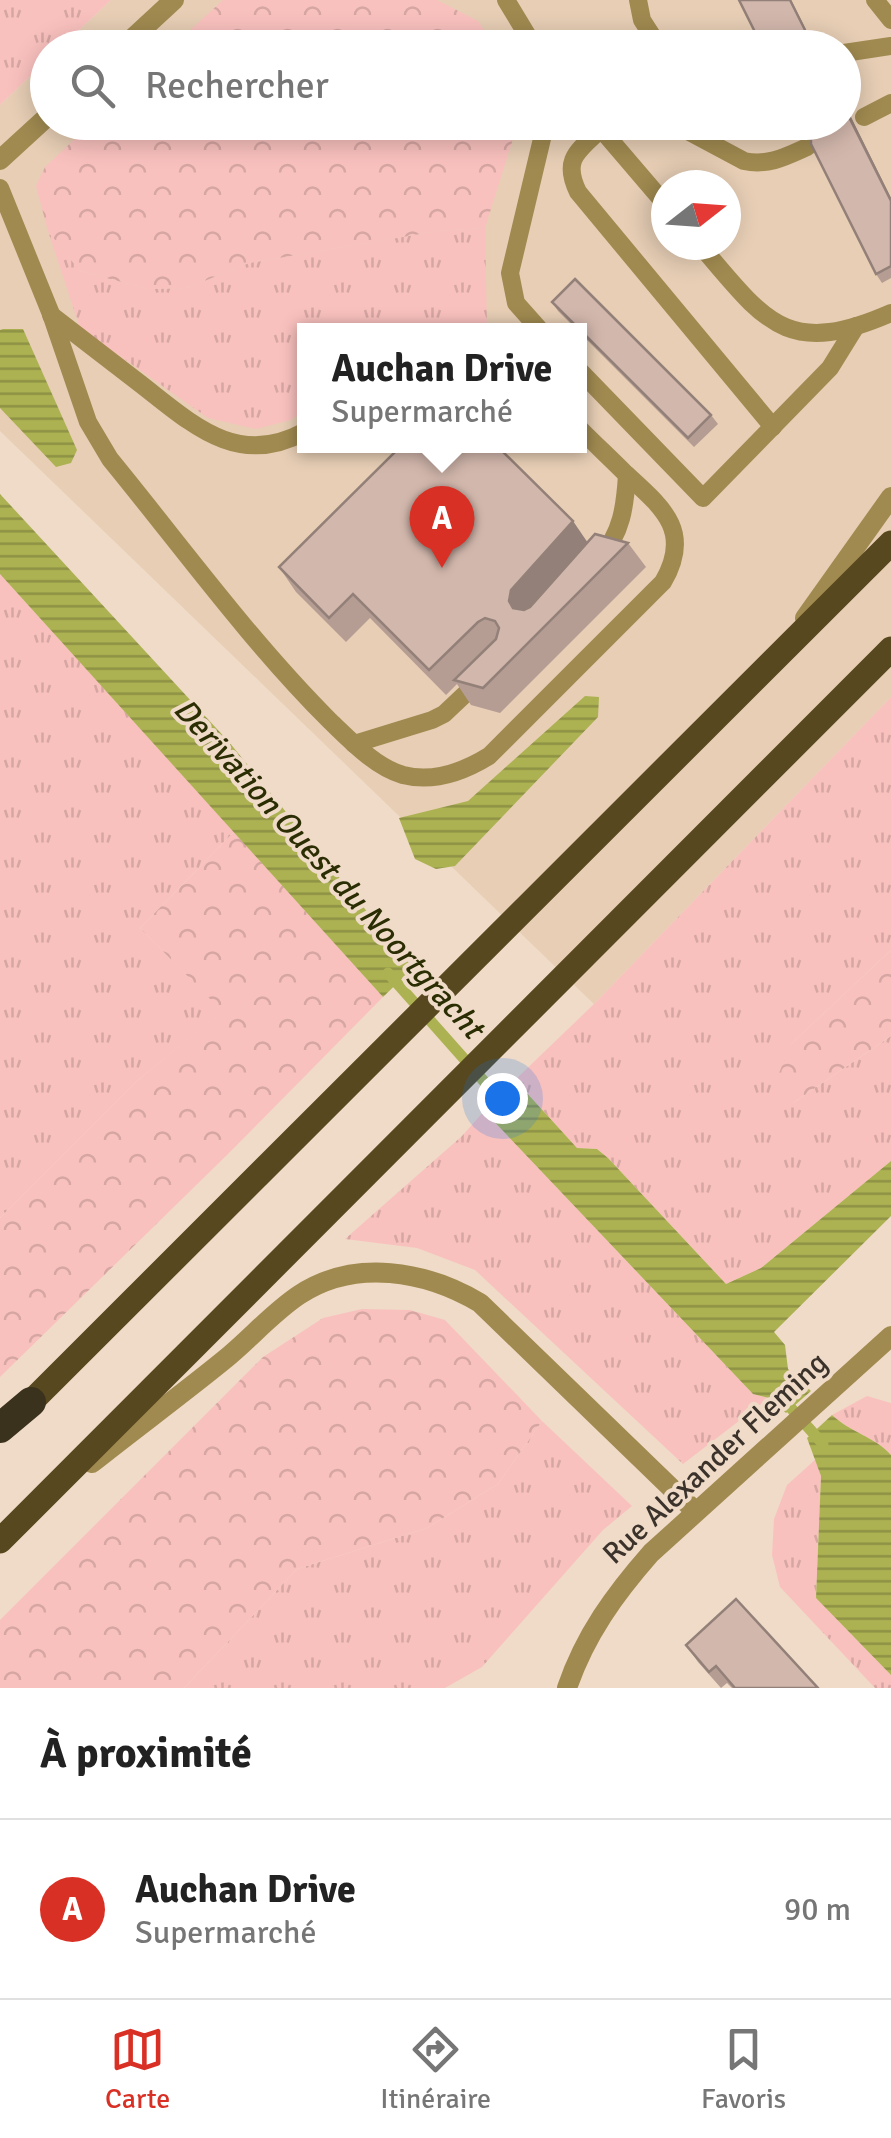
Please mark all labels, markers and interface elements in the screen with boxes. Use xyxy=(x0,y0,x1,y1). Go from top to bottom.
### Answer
search box xyxy=(30,30,861,140)
icon: search xyxy=(65,58,120,113)
text: Rechercher xyxy=(145,62,329,109)
north arrow xyxy=(651,170,741,260)
popup xyxy=(297,323,587,453)
text: Auchan Drive xyxy=(332,345,552,392)
text: Supermarché xyxy=(332,392,513,431)
pin: A xyxy=(410,486,474,568)
water label: Derivation Ouest du Noortgracht xyxy=(166,690,494,1049)
your location xyxy=(477,1073,528,1124)
street label: Rue Alexander Fleming xyxy=(595,1345,835,1572)
text: À proximité xyxy=(40,1728,252,1779)
text: Auchan Drive xyxy=(135,1866,356,1913)
text: A xyxy=(62,1890,83,1929)
text: 90 m xyxy=(784,1890,851,1929)
text: Supermarché xyxy=(135,1913,316,1952)
tab: Carte xyxy=(105,2022,170,2116)
tab: Itinéraire xyxy=(380,2022,491,2116)
tab: Favoris xyxy=(701,2022,786,2116)

